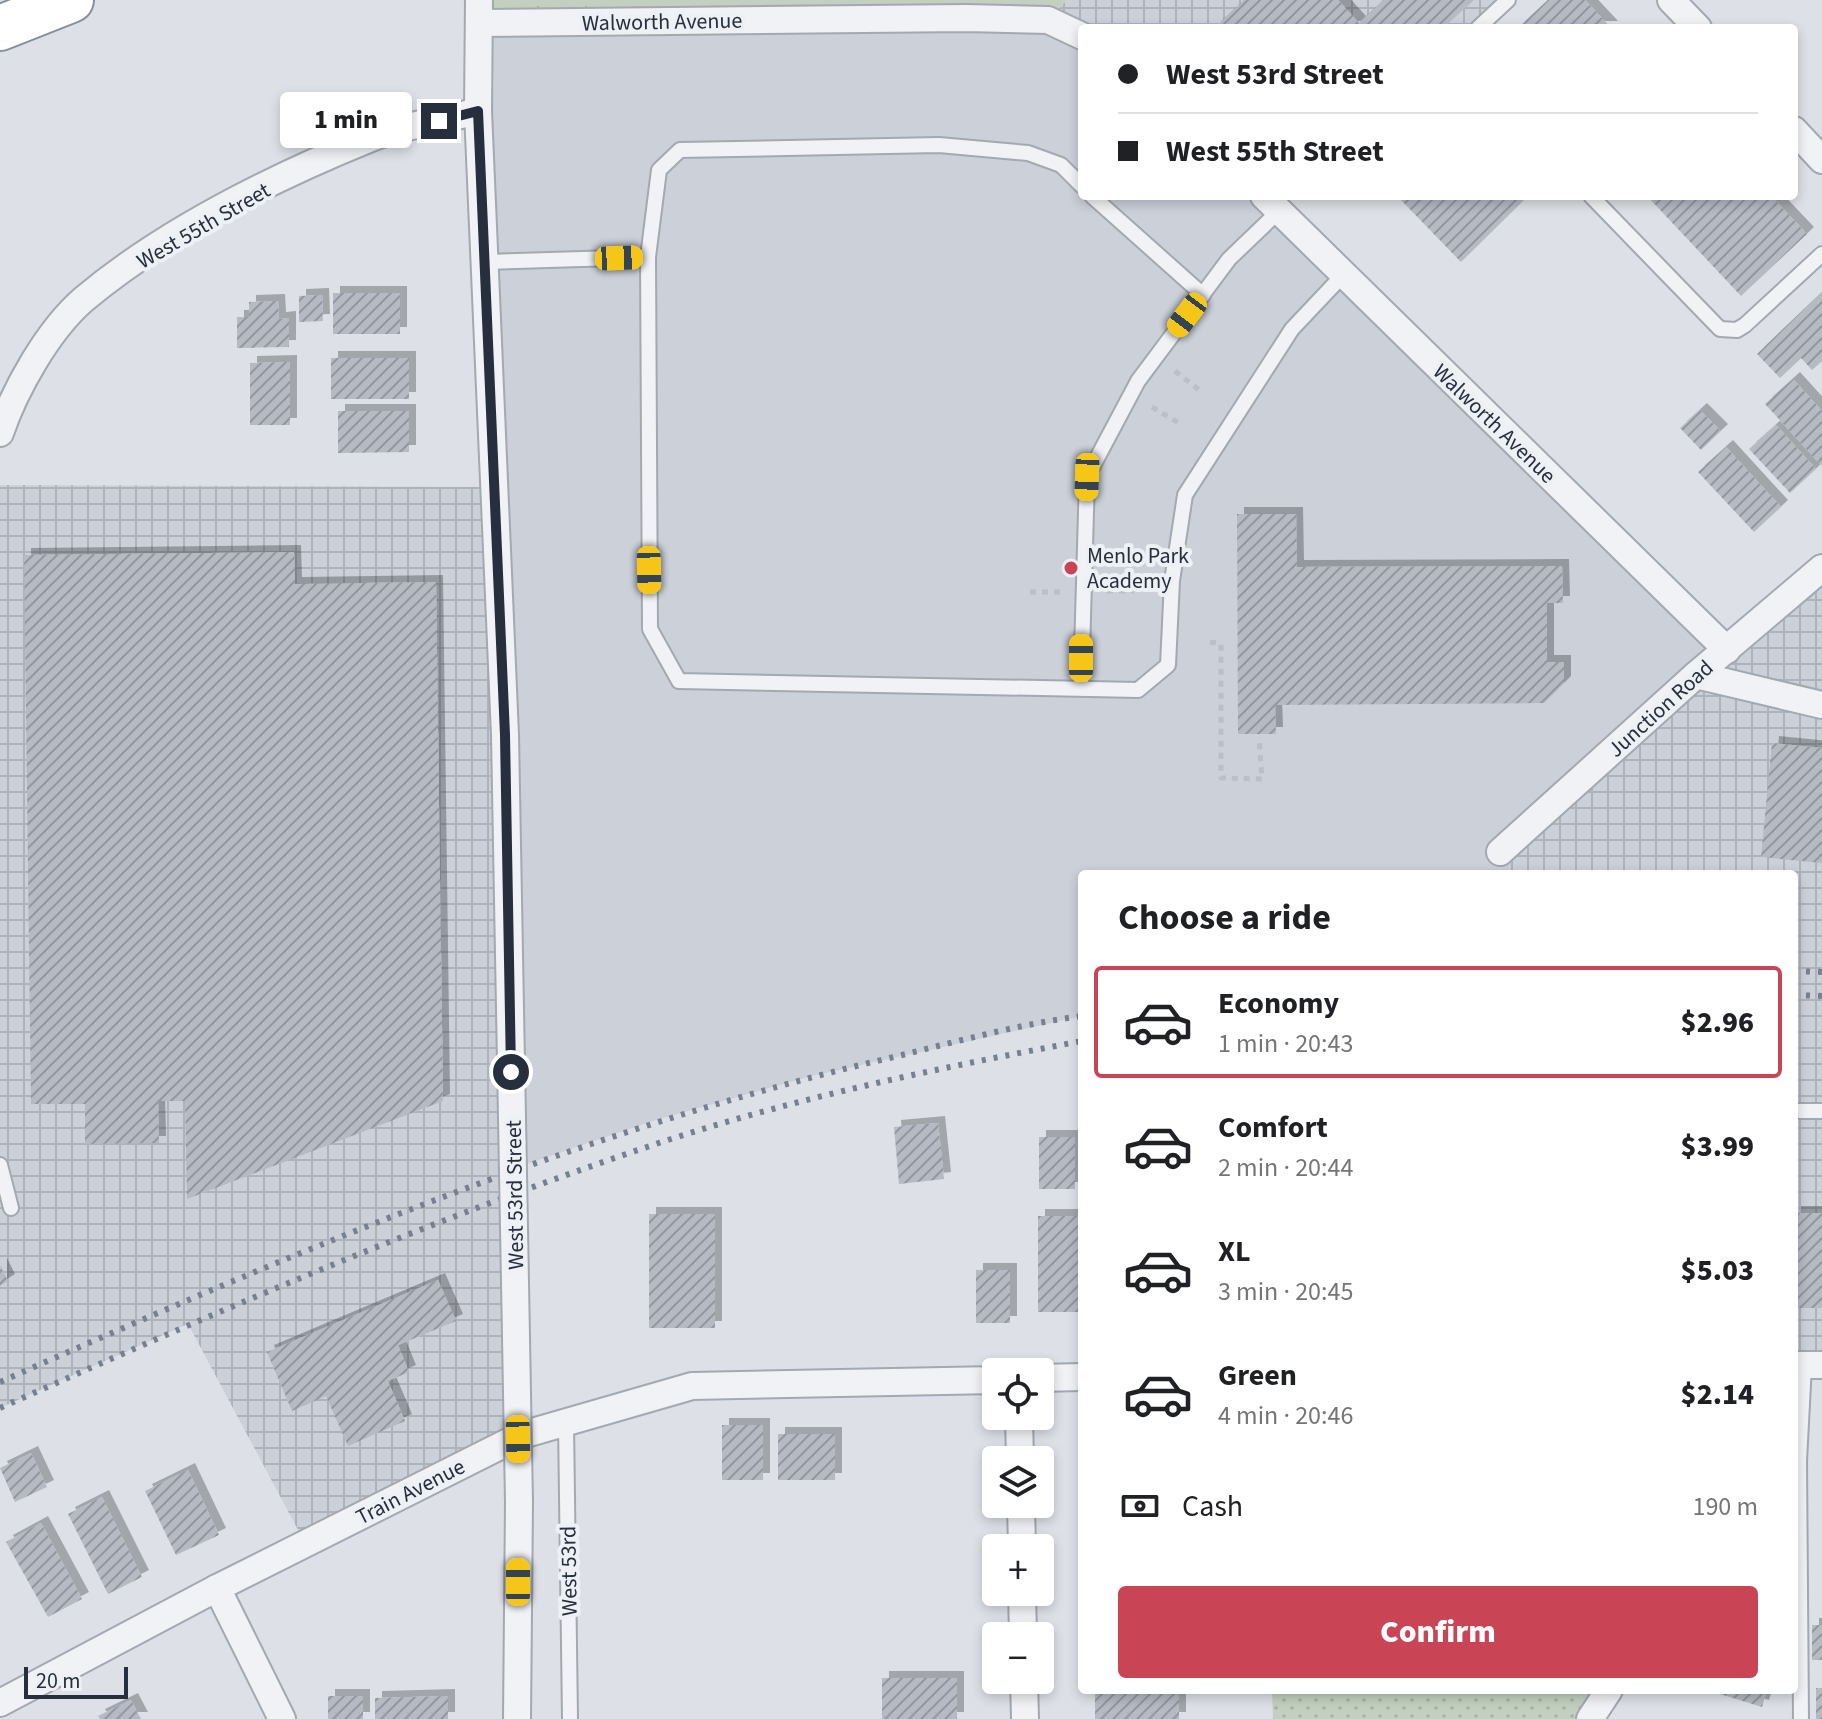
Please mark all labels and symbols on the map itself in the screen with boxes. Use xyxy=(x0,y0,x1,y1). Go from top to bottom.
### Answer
street label: Walworth Avenue xyxy=(581,5,743,39)
callout: 1 min xyxy=(279,93,411,149)
route end xyxy=(421,103,457,139)
street label: West 55th Street xyxy=(131,174,277,277)
car xyxy=(595,245,643,271)
car xyxy=(1163,289,1211,341)
street label: Walworth Avenue xyxy=(1425,356,1563,491)
car xyxy=(1074,453,1100,501)
place label: Menlo Park Academy xyxy=(1087,540,1189,597)
car xyxy=(637,546,661,594)
marker: Menlo Park Academy xyxy=(1062,559,1080,577)
car xyxy=(1069,634,1093,682)
street label: Junction Road xyxy=(1601,652,1721,765)
route start xyxy=(493,1054,529,1090)
street label: West 53rd Street xyxy=(498,1119,532,1270)
car xyxy=(506,1415,530,1463)
street label: Train Avenue xyxy=(350,1451,471,1533)
street label: West 53rd xyxy=(552,1526,586,1616)
car xyxy=(506,1558,530,1606)
scale bar xyxy=(24,1663,128,1699)

